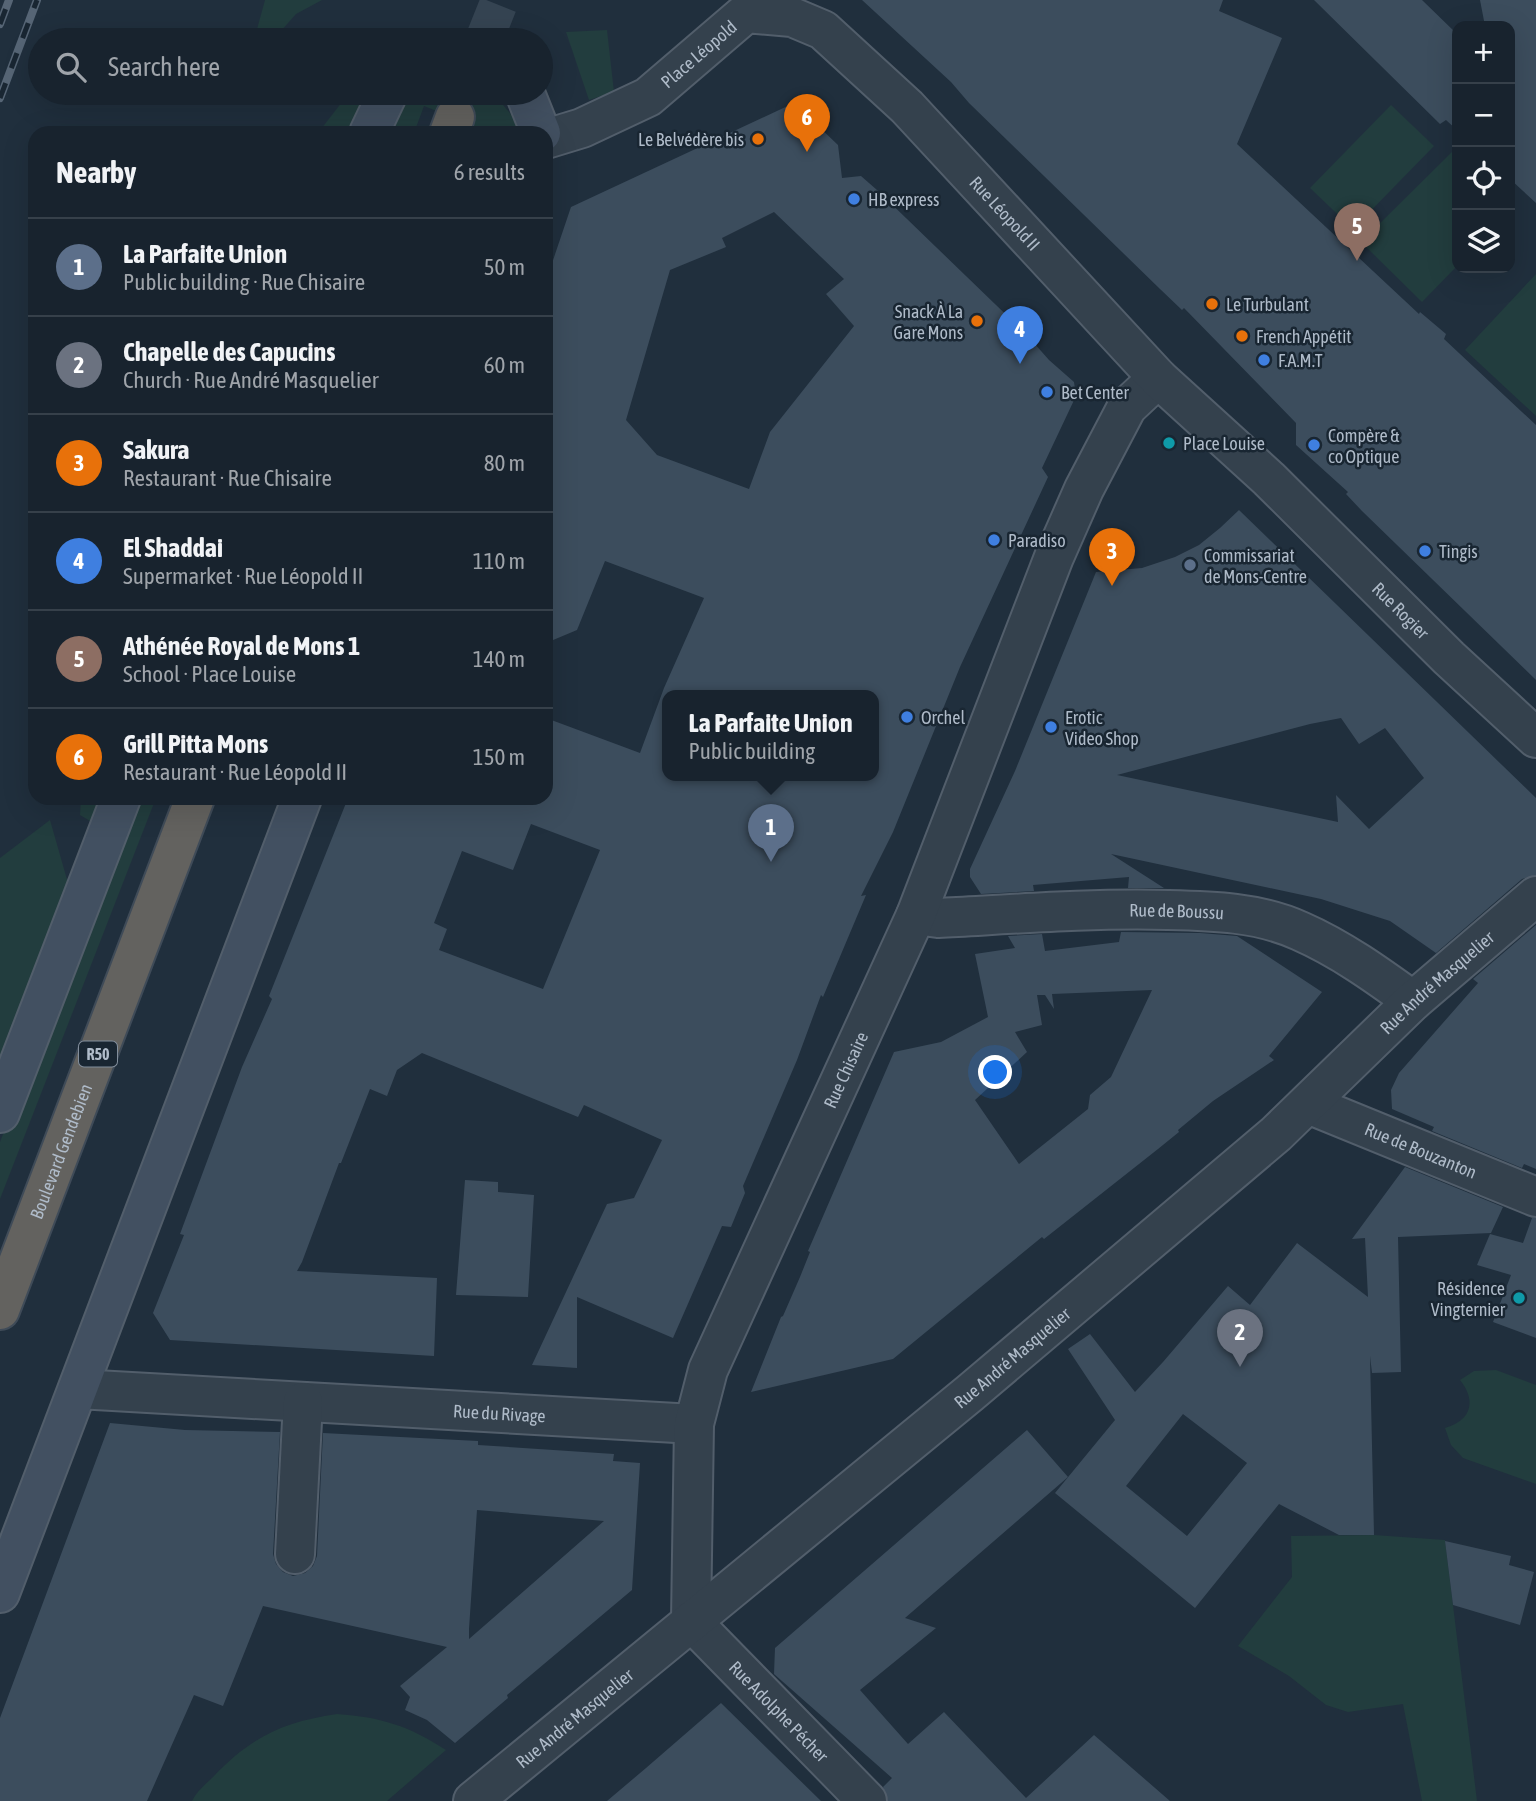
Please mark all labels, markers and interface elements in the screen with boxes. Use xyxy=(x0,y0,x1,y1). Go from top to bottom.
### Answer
street label: Place Léopold xyxy=(656,16,741,92)
map controls xyxy=(1452,21,1515,273)
button: + xyxy=(1452,21,1515,84)
search box xyxy=(28,28,553,105)
icon: search xyxy=(52,48,90,86)
text: Search here xyxy=(108,52,220,82)
button: − xyxy=(1452,84,1515,147)
pin: 6 xyxy=(784,94,830,152)
place label: Le Belvédère bis xyxy=(638,129,744,150)
marker: Le Belvédère bis xyxy=(750,131,766,147)
button: locate xyxy=(1452,147,1515,210)
text: Nearby xyxy=(56,155,136,189)
text: 6 results xyxy=(454,159,525,185)
street label: Rue Léopold II xyxy=(966,172,1045,255)
place label: HB express xyxy=(868,189,939,210)
marker: HB express xyxy=(846,191,862,207)
pin: 5 xyxy=(1334,203,1380,261)
button: layers xyxy=(1452,210,1515,273)
text: La Parfaite Union xyxy=(123,239,287,269)
text: 1 xyxy=(74,254,84,280)
text: 50 m xyxy=(484,254,525,280)
text: Public building · Rue Chisaire xyxy=(123,269,365,295)
place label: Le Turbulant xyxy=(1226,294,1309,315)
marker: Le Turbulant xyxy=(1204,296,1220,312)
place label: Snack À La Gare Mons xyxy=(894,301,963,343)
pin: 4 xyxy=(997,306,1043,364)
marker: Snack À La Gare Mons xyxy=(969,313,985,329)
place label: French Appétit xyxy=(1256,326,1352,347)
marker: French Appétit xyxy=(1234,328,1250,344)
text: Chapelle des Capucins xyxy=(123,337,335,367)
place label: F.A.M.T xyxy=(1278,350,1323,371)
text: 2 xyxy=(74,352,84,378)
text: 60 m xyxy=(484,352,525,378)
marker: F.A.M.T xyxy=(1256,352,1272,368)
text: Church · Rue André Masquelier xyxy=(123,367,378,393)
place label: Bet Center xyxy=(1061,382,1130,403)
marker: Bet Center xyxy=(1039,384,1055,400)
place label: Compère & co Optique xyxy=(1328,425,1400,467)
place label: Place Louise xyxy=(1183,433,1265,454)
text: Sakura xyxy=(123,435,189,465)
marker: Place Louise xyxy=(1161,435,1177,451)
marker: Compère & co Optique xyxy=(1306,437,1322,453)
text: 3 xyxy=(74,450,84,476)
text: 80 m xyxy=(484,450,525,476)
text: Restaurant · Rue Chisaire xyxy=(123,465,332,491)
pin: 3 xyxy=(1089,528,1135,586)
place label: Paradiso xyxy=(1008,530,1066,551)
marker: Paradiso xyxy=(986,532,1002,548)
text: El Shaddai xyxy=(123,533,223,563)
place label: Tingis xyxy=(1439,541,1478,562)
marker: Tingis xyxy=(1417,543,1433,559)
place label: Commissariat de Mons-Centre xyxy=(1204,545,1307,587)
text: 4 xyxy=(74,548,84,574)
text: 110 m xyxy=(473,548,525,574)
marker: Commissariat de Mons-Centre xyxy=(1182,557,1198,573)
text: Supermarket · Rue Léopold II xyxy=(123,563,364,589)
street label: Rue Rogier xyxy=(1368,578,1434,643)
text: Athénée Royal de Mons 1 xyxy=(123,631,360,661)
text: 5 xyxy=(74,646,84,672)
text: 140 m xyxy=(473,646,525,672)
text: School · Place Louise xyxy=(123,661,296,687)
popup xyxy=(662,690,879,781)
place label: Orchel xyxy=(921,707,965,728)
place label: Erotic Video Shop xyxy=(1065,707,1139,749)
text: La Parfaite Union xyxy=(688,708,853,738)
marker: Orchel xyxy=(899,709,915,725)
marker: Erotic Video Shop xyxy=(1043,719,1059,735)
text: Grill Pitta Mons xyxy=(123,729,268,759)
text: Public building xyxy=(688,738,815,764)
text: 6 xyxy=(74,744,84,770)
text: 150 m xyxy=(473,744,525,770)
text: Restaurant · Rue Léopold II xyxy=(123,759,347,785)
pin: 1 xyxy=(748,804,794,862)
street label: Rue de Boussu xyxy=(1129,899,1225,923)
street label: Rue André Masquelier xyxy=(1375,926,1498,1038)
street label: Rue Chisaire xyxy=(819,1028,872,1111)
road number: R50 xyxy=(79,1042,117,1066)
your location xyxy=(978,1055,1012,1089)
street label: Boulevard Gendebien xyxy=(25,1081,96,1222)
street label: Rue de Bouzanton xyxy=(1362,1118,1480,1182)
place label: Résidence Vingternier xyxy=(1431,1278,1506,1320)
marker: Résidence Vingternier xyxy=(1511,1290,1527,1306)
street label: Rue André Masquelier xyxy=(950,1302,1075,1412)
pin: 2 xyxy=(1217,1309,1263,1367)
street label: Rue du Rivage xyxy=(453,1400,546,1426)
street label: Rue Adolphe Pécher xyxy=(725,1656,833,1766)
street label: Rue André Masquelier xyxy=(512,1663,638,1772)

